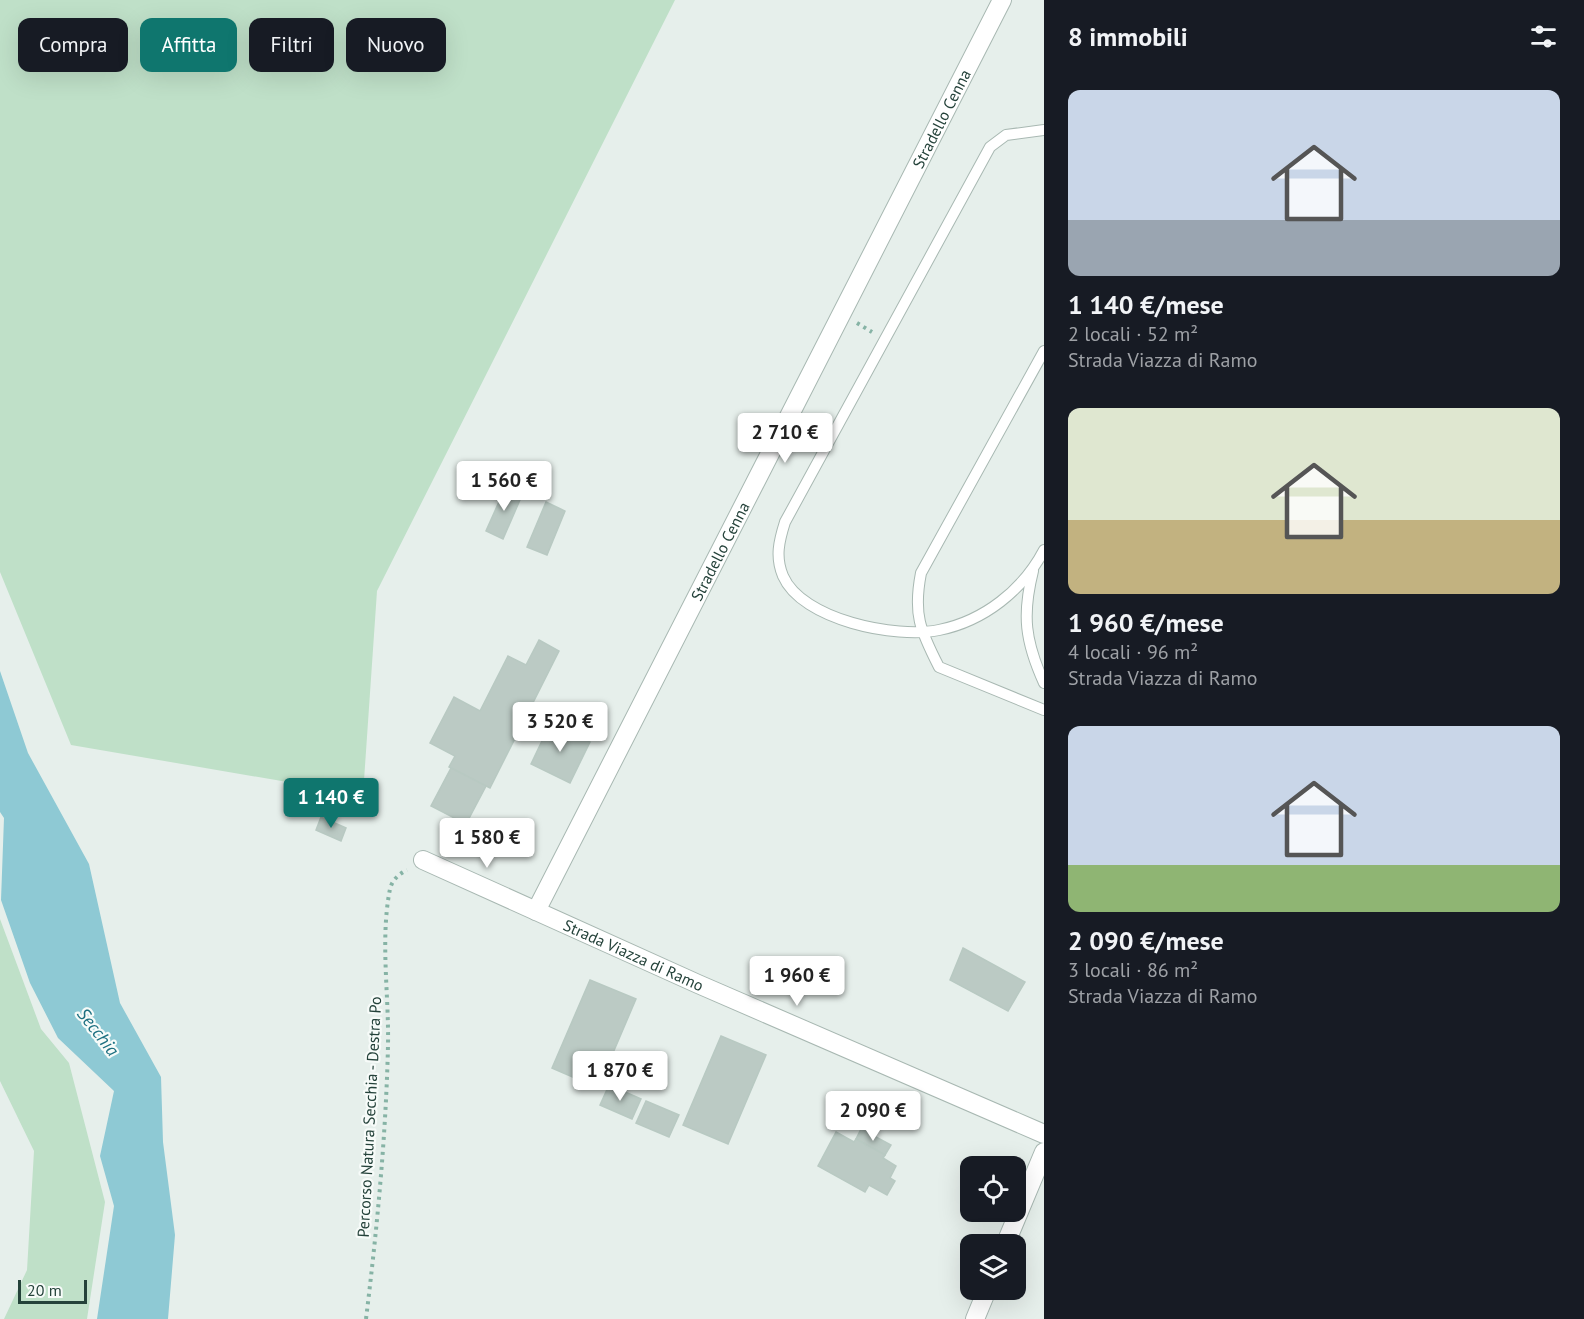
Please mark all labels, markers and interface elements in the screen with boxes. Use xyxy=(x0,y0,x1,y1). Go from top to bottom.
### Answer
chip: Compra xyxy=(18,18,128,72)
chip: Affitta xyxy=(140,18,237,72)
chip: Filtri xyxy=(249,18,334,72)
chip: Nuovo xyxy=(346,18,446,72)
text: 8 immobili xyxy=(1068,20,1188,53)
icon: filters xyxy=(1527,20,1560,53)
street label: Stradello Cenna xyxy=(908,66,975,171)
icon: home xyxy=(1260,129,1368,237)
text: 1 140 €/mese xyxy=(1068,288,1224,321)
text: 2 locali · 52 m² xyxy=(1068,321,1198,347)
text: Strada Viazza di Ramo xyxy=(1068,347,1257,373)
pin: 2 710 € xyxy=(730,413,840,464)
text: 2 710 € xyxy=(752,419,818,445)
icon: home xyxy=(1260,447,1368,555)
pin: 1 560 € xyxy=(449,461,559,512)
text: 1 560 € xyxy=(471,467,537,493)
street label: Stradello Cenna xyxy=(686,498,754,604)
text: 1 960 €/mese xyxy=(1068,606,1224,639)
text: 4 locali · 96 m² xyxy=(1068,639,1198,665)
text: Strada Viazza di Ramo xyxy=(1068,665,1257,691)
pin: 3 520 € xyxy=(505,702,615,753)
text: 3 520 € xyxy=(527,708,593,734)
icon: home xyxy=(1260,765,1368,873)
pin: 1 140 € xyxy=(276,778,386,829)
text: 1 140 € xyxy=(298,784,364,810)
pin: 1 580 € xyxy=(432,818,542,869)
text: 1 580 € xyxy=(454,824,520,850)
street label: Strada Viazza di Ramo xyxy=(560,915,707,995)
text: 2 090 €/mese xyxy=(1068,924,1224,957)
pin: 1 960 € xyxy=(742,956,852,1007)
text: 3 locali · 86 m² xyxy=(1068,957,1198,983)
text: 1 960 € xyxy=(764,962,830,988)
text: Strada Viazza di Ramo xyxy=(1068,983,1257,1009)
street label: Percorso Natura Secchia - Destra Po xyxy=(353,996,385,1238)
water label: Secchia xyxy=(72,1003,125,1061)
pin: 1 870 € xyxy=(565,1051,675,1102)
text: 1 870 € xyxy=(587,1057,653,1083)
pin: 2 090 € xyxy=(818,1091,928,1142)
text: 2 090 € xyxy=(840,1097,906,1123)
map controls xyxy=(960,1156,1026,1300)
button: locate xyxy=(960,1156,1026,1222)
button: layers xyxy=(960,1234,1026,1300)
scale bar xyxy=(18,1277,87,1304)
text: 20 m xyxy=(27,1280,62,1300)

